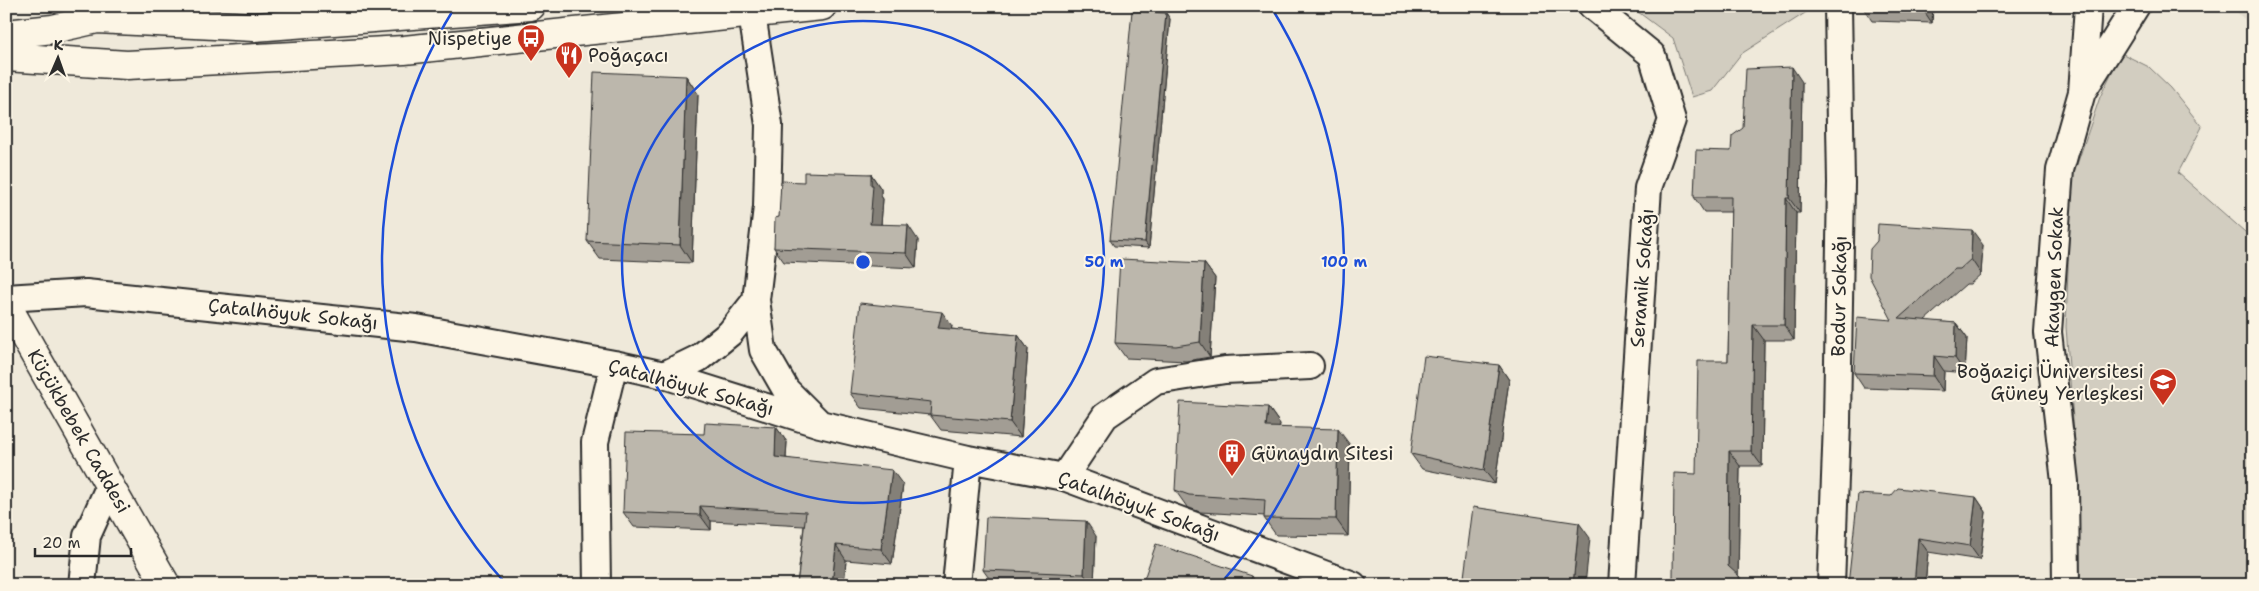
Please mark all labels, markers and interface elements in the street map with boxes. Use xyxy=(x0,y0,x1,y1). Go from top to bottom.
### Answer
bus stop icon: Nispetiye xyxy=(516,23,546,62)
place label: Nispetiye xyxy=(428,26,512,51)
north arrow xyxy=(32,32,82,82)
text: K xyxy=(53,36,64,54)
restaurant icon: Poğaçacı xyxy=(554,40,584,79)
place label: Poğaçacı xyxy=(588,43,669,68)
street label: Akaygen Sokak xyxy=(2039,206,2069,348)
street label: Seramik Sokağı xyxy=(1625,208,1659,348)
street label: Bodur Sokağı xyxy=(1825,235,1853,357)
text: 50 m xyxy=(1085,252,1124,272)
text: 100 m xyxy=(1321,252,1367,272)
centre of rings xyxy=(854,253,872,271)
street label: Çatalhöyuk Sokağı xyxy=(207,293,379,335)
street label: Küçükbebek Caddesi xyxy=(22,344,136,518)
street label: Çatalhöyuk Sokağı xyxy=(605,353,777,421)
place label: Boğaziçi Üniversitesi Güney Yerleşkesi xyxy=(1957,359,2144,406)
school or university icon: Boğaziçi Üniversitesi Güney Yerleşkesi xyxy=(2148,367,2178,406)
building icon: Günaydın Sitesi xyxy=(1217,438,1247,477)
place label: Günaydın Sitesi xyxy=(1251,441,1394,466)
street label: Çatalhöyuk Sokağı xyxy=(1055,465,1223,547)
scale bar xyxy=(35,526,131,558)
text: 20 m xyxy=(42,533,81,553)

